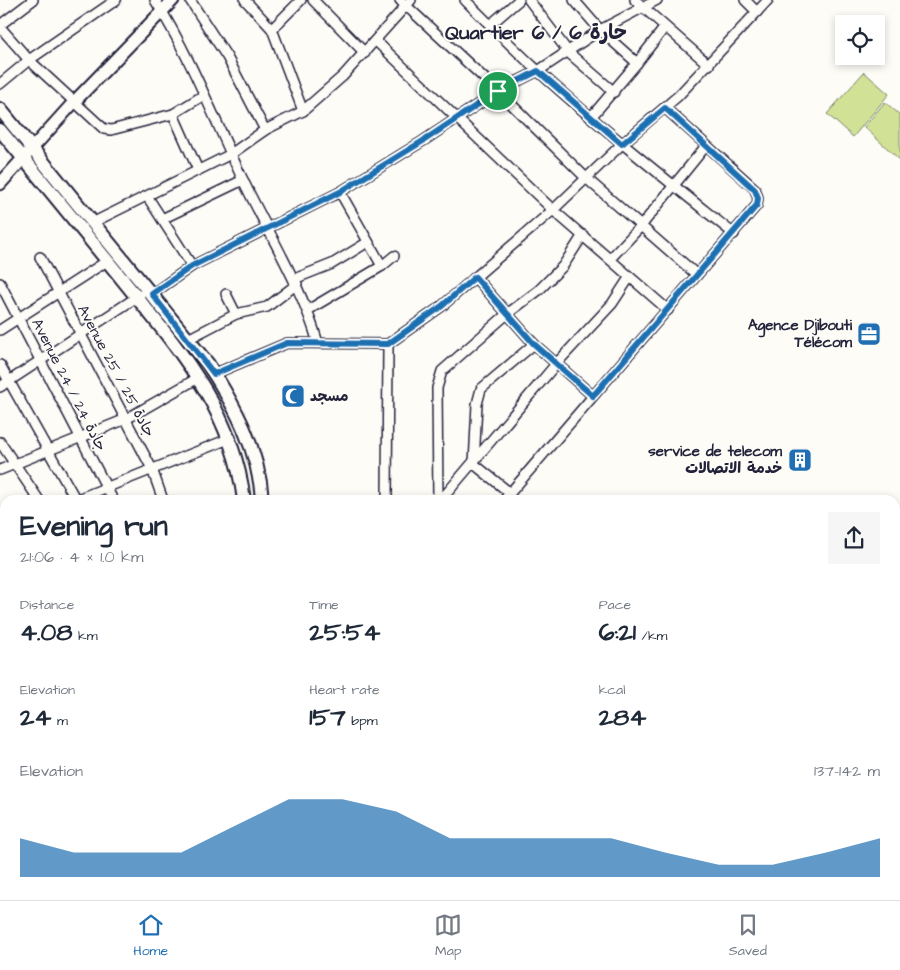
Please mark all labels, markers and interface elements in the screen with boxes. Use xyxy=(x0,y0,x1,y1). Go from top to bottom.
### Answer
map controls xyxy=(835,15,885,65)
button: locate xyxy=(835,15,885,65)
district label: Quartier 6 / حارة 6 xyxy=(445,19,627,47)
pin xyxy=(477,70,519,112)
icon: arrive xyxy=(484,77,512,105)
street label: Avenue 25 / جادة 25 xyxy=(72,301,160,441)
street label: Avenue 24 / جادة 24 xyxy=(26,315,112,455)
place label: Agence Djibouti Télécom xyxy=(748,315,853,353)
office icon: Agence Djibouti Télécom xyxy=(856,321,882,347)
mosque icon: مسجد xyxy=(280,383,306,409)
place label: مسجد xyxy=(310,386,348,407)
place label: service de telecom خدمة الاتصالات xyxy=(648,441,782,479)
building icon: service de telecom خدمة الاتصالات xyxy=(787,447,813,473)
text: Evening run xyxy=(20,507,168,546)
button: share xyxy=(828,512,880,564)
text: 21:06 · 4 × 1.0 km xyxy=(20,546,143,568)
text: Distance xyxy=(20,595,74,615)
text: Time xyxy=(309,595,339,615)
text: Pace xyxy=(599,595,631,615)
text: 4.08 xyxy=(20,615,73,650)
text: 25:54 xyxy=(309,615,380,650)
text: 6:21 xyxy=(599,615,636,650)
text: km xyxy=(73,626,98,646)
text: /km xyxy=(636,626,668,646)
text: Elevation xyxy=(20,680,75,700)
text: Heart rate xyxy=(309,680,380,700)
text: kcal xyxy=(599,680,625,700)
text: 24 xyxy=(20,700,51,735)
text: 157 xyxy=(309,700,346,735)
text: 284 xyxy=(599,700,646,735)
text: m xyxy=(51,711,68,731)
text: bpm xyxy=(346,711,378,731)
text: Elevation xyxy=(20,760,83,782)
text: 137–142 m xyxy=(814,760,880,782)
tab: Home xyxy=(133,911,168,961)
tab: Map xyxy=(434,911,462,961)
tab: Saved xyxy=(729,911,767,961)

